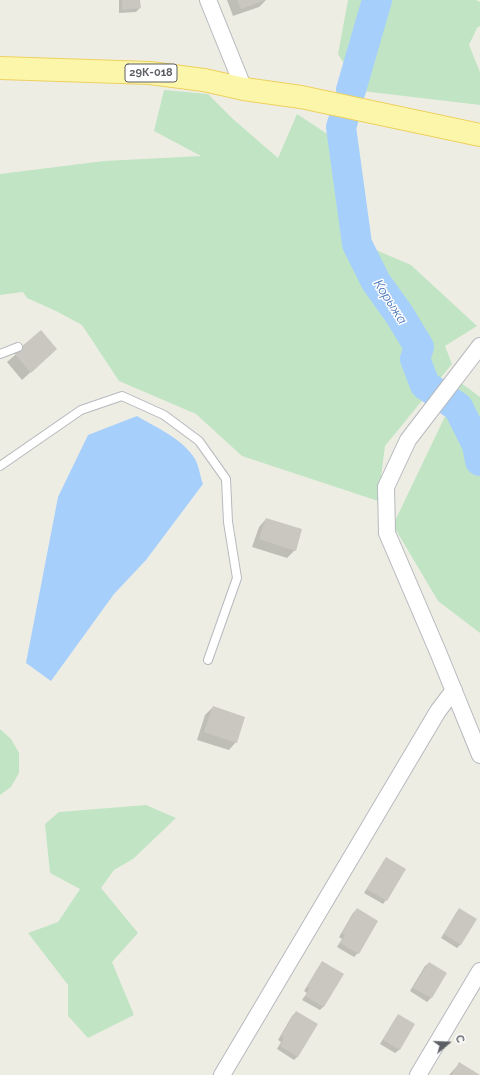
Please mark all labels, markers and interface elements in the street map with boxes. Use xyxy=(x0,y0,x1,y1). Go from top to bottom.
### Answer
road number: 29К-018 xyxy=(125,64,177,82)
water label: Корыжа xyxy=(370,277,410,327)
north arrow xyxy=(428,1023,468,1063)
text: С xyxy=(452,1033,467,1045)

